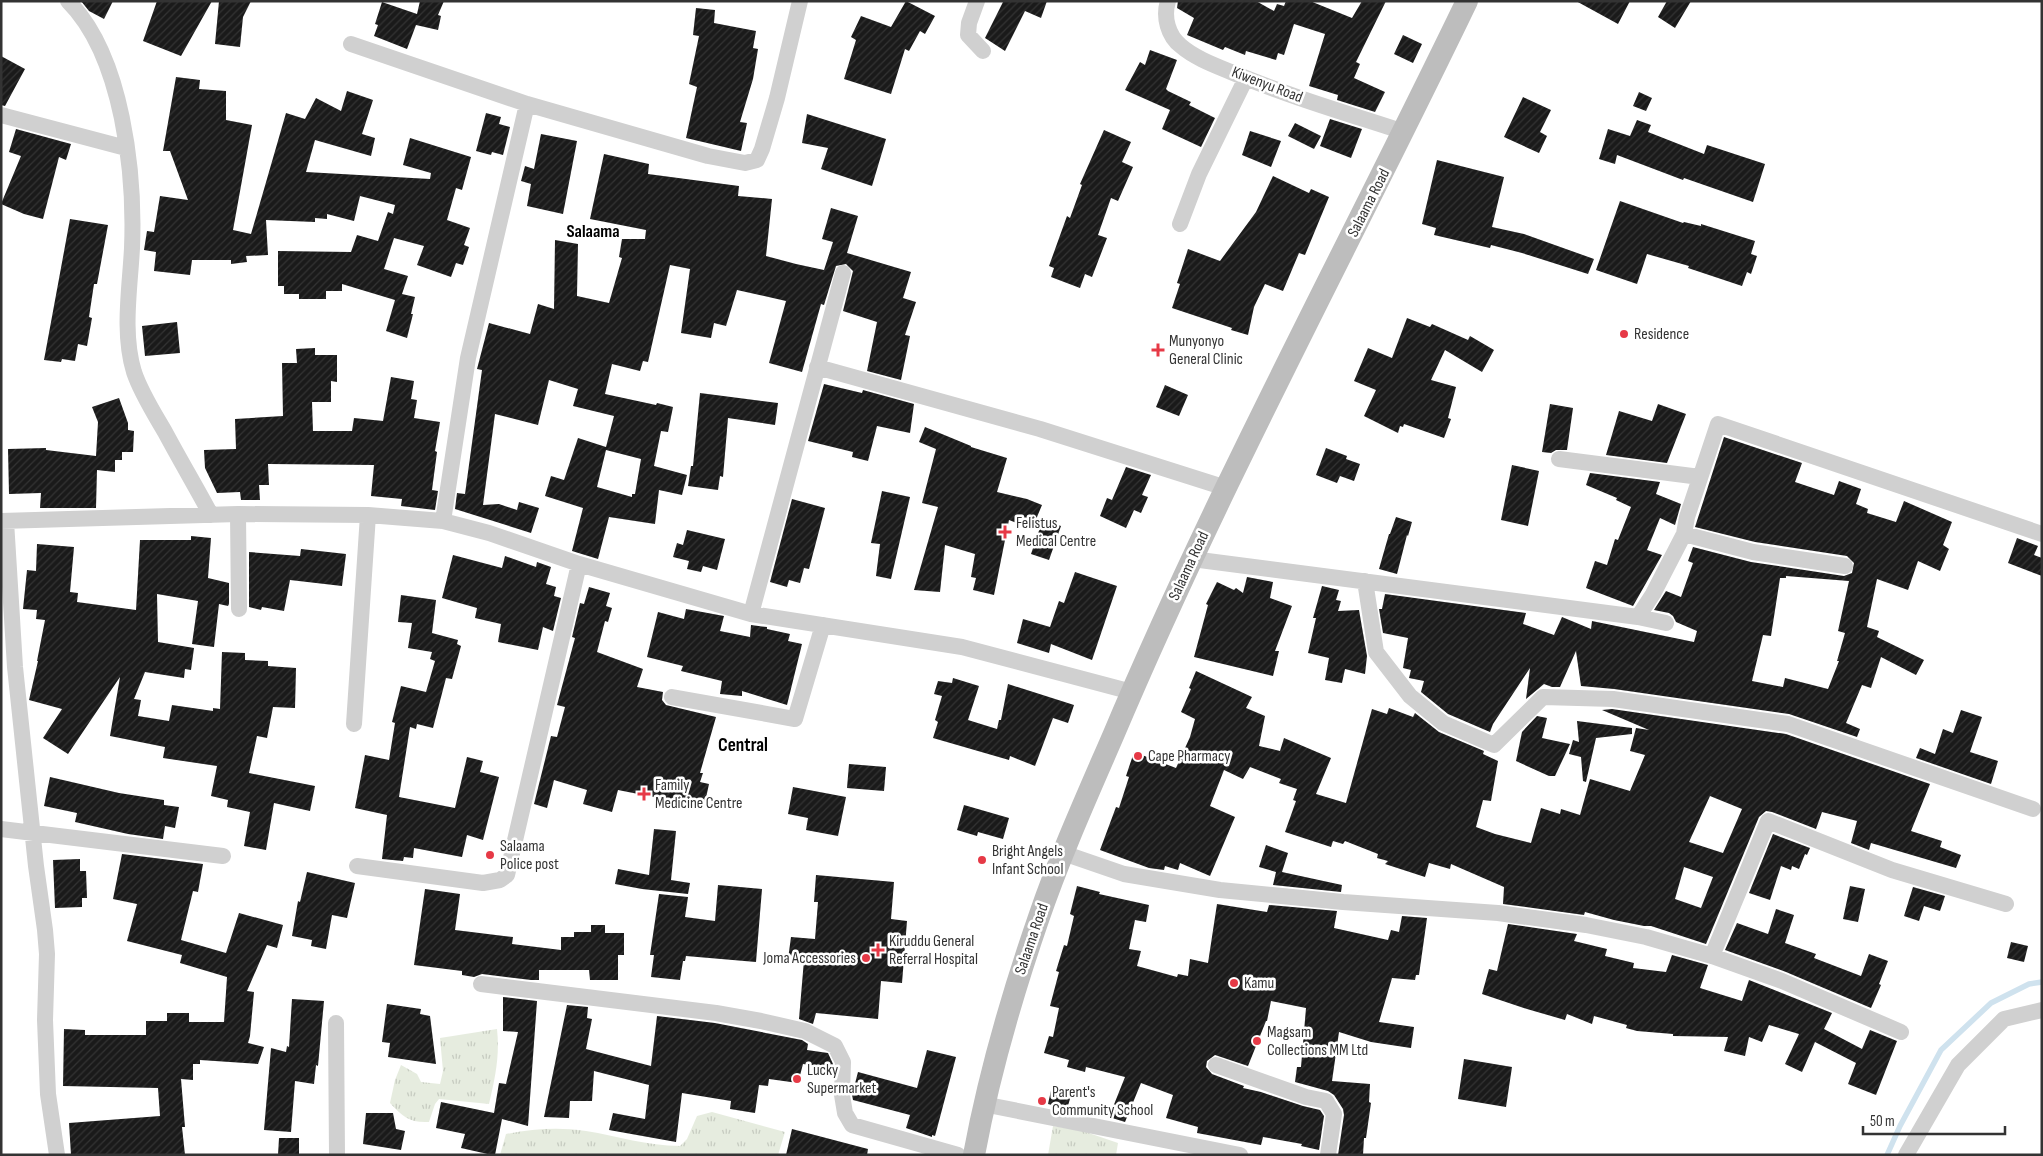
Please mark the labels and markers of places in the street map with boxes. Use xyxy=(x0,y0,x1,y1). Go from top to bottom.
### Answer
place label: Residence xyxy=(1634,325,1689,344)
marker: Residence xyxy=(1618,328,1630,340)
place label: Munyonyo General Clinic xyxy=(1169,332,1243,369)
marker: Munyonyo General Clinic xyxy=(1151,343,1165,357)
place label: Felistus Medical Centre xyxy=(1016,514,1096,551)
marker: Felistus Medical Centre xyxy=(998,525,1012,539)
place label: Cape Pharmacy xyxy=(1148,747,1231,766)
marker: Cape Pharmacy xyxy=(1132,750,1144,762)
place label: Family Medicine Centre xyxy=(655,776,742,813)
marker: Family Medicine Centre xyxy=(637,787,651,801)
place label: Salaama Police post xyxy=(500,837,559,874)
place label: Bright Angels Infant School xyxy=(992,842,1063,879)
marker: Salaama Police post xyxy=(484,849,496,861)
marker: Bright Angels Infant School xyxy=(976,854,988,866)
place label: Kiruddu General Referral Hospital xyxy=(889,932,978,969)
marker: Kiruddu General Referral Hospital xyxy=(871,943,885,957)
place label: Joma Accessories xyxy=(762,949,856,968)
marker: Joma Accessories xyxy=(860,952,872,964)
place label: Kamu xyxy=(1244,974,1274,993)
marker: Kamu xyxy=(1228,977,1240,989)
place label: Magsam Collections MM Ltd xyxy=(1267,1023,1368,1060)
marker: Magsam Collections MM Ltd xyxy=(1251,1035,1263,1047)
place label: Lucky Supermarket xyxy=(807,1061,876,1098)
marker: Lucky Supermarket xyxy=(791,1073,803,1085)
place label: Parent's Community School xyxy=(1052,1083,1153,1120)
marker: Parent's Community School xyxy=(1036,1095,1048,1107)

